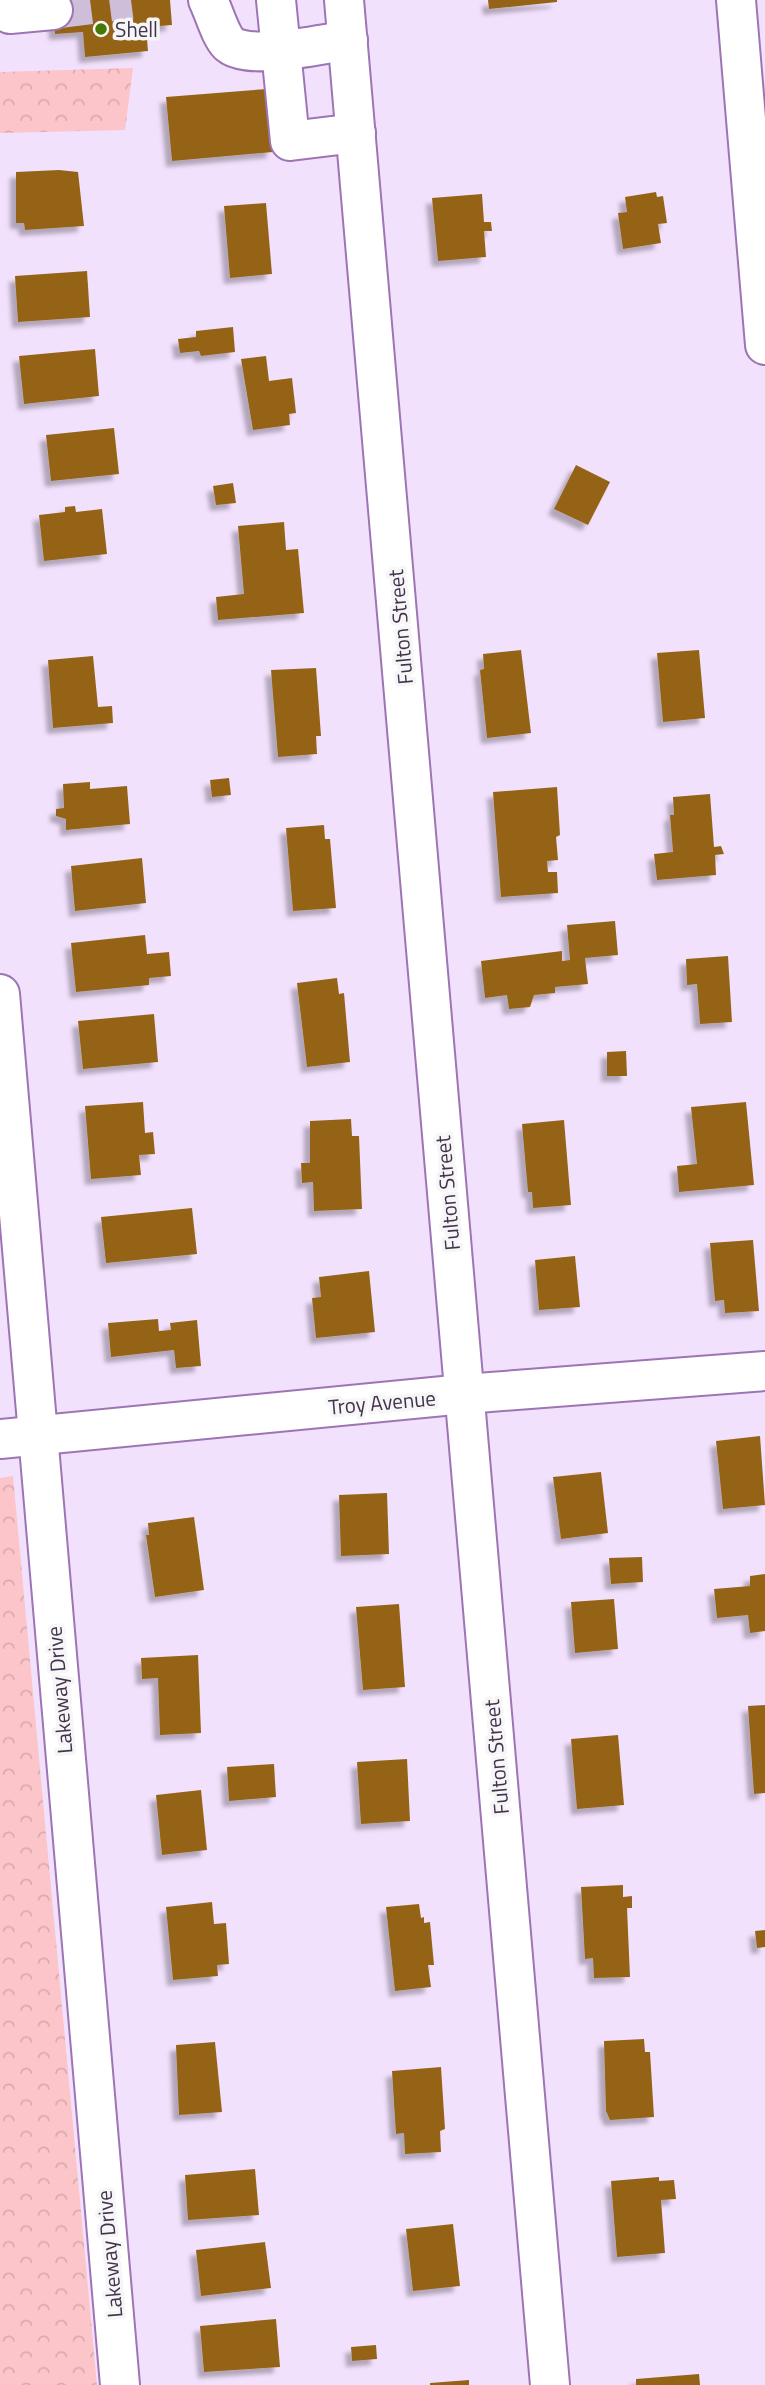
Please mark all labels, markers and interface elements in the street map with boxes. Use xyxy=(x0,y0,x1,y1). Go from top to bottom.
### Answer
place label: Shell xyxy=(115,13,158,45)
marker: Shell xyxy=(93,21,109,37)
street label: Fulton Street xyxy=(379,568,421,686)
street label: Fulton Street xyxy=(426,1134,468,1252)
street label: Troy Avenue xyxy=(327,1381,437,1423)
street label: Lakeway Drive xyxy=(37,1625,81,1755)
street label: Fulton Street xyxy=(475,1698,517,1816)
street label: Lakeway Drive xyxy=(87,2189,131,2319)

